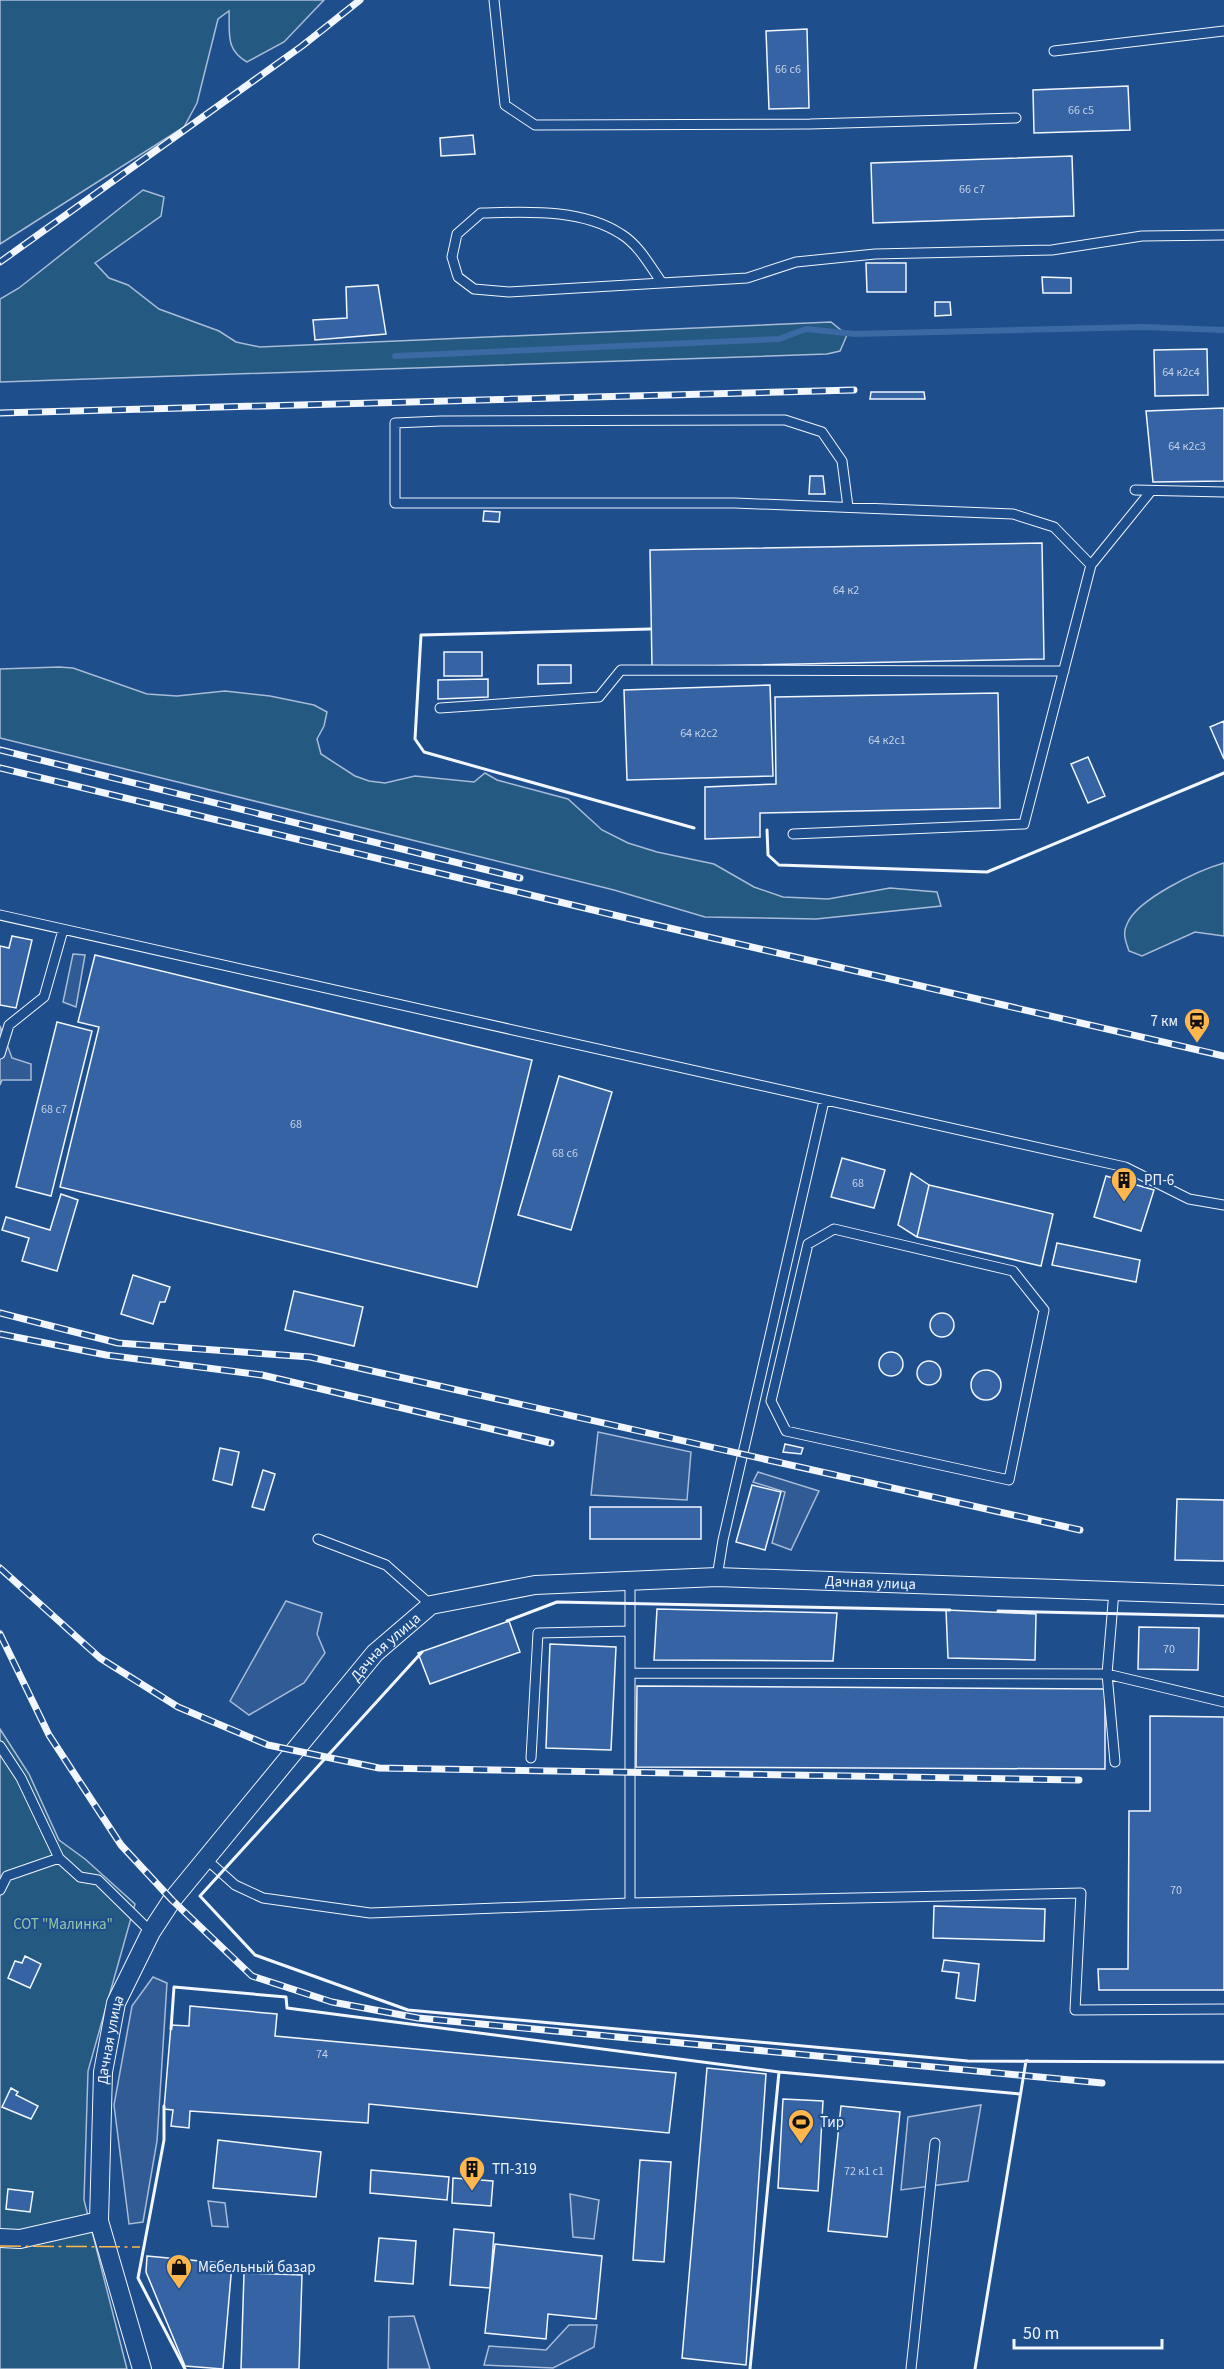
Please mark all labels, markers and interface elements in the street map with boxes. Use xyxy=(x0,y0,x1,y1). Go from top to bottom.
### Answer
house number: 66 с6 xyxy=(775,61,801,78)
house number: 66 с5 xyxy=(1068,102,1094,119)
house number: 66 с7 xyxy=(959,181,985,198)
house number: 64 к2с4 xyxy=(1162,364,1200,381)
house number: 64 к2с3 xyxy=(1168,438,1206,455)
house number: 64 к2 xyxy=(833,582,859,599)
house number: 64 к2с2 xyxy=(680,725,718,742)
house number: 64 к2с1 xyxy=(868,732,906,749)
station icon: 7 км xyxy=(1182,1006,1212,1044)
place label: 7 км xyxy=(1151,1011,1178,1032)
house number: 68 с7 xyxy=(41,1101,67,1118)
house number: 68 xyxy=(290,1116,302,1133)
house number: 68 с6 xyxy=(552,1145,578,1162)
building icon: РП-6 xyxy=(1109,1165,1139,1203)
place label: РП-6 xyxy=(1144,1170,1174,1191)
house number: 68 xyxy=(852,1175,864,1192)
street label: Дачная улица xyxy=(825,1571,916,1595)
street label: Дачная улица xyxy=(346,1608,425,1686)
house number: 70 xyxy=(1163,1641,1175,1658)
house number: 70 xyxy=(1170,1882,1182,1899)
park label: СОТ "Малинка" xyxy=(13,1914,113,1935)
street label: Дачная улица xyxy=(93,1991,129,2085)
house number: 74 xyxy=(316,2046,328,2063)
sports icon: Тир xyxy=(786,2107,816,2145)
place label: Тир xyxy=(820,2112,844,2133)
building icon: ТП-319 xyxy=(457,2154,487,2192)
place label: ТП-319 xyxy=(492,2159,537,2180)
house number: 72 к1 с1 xyxy=(844,2163,884,2180)
shop icon: Мебельный базар xyxy=(164,2252,194,2290)
place label: Мебельный базар xyxy=(198,2257,316,2278)
scale bar xyxy=(1014,2312,1162,2350)
text: 50 m xyxy=(1023,2321,1059,2346)

